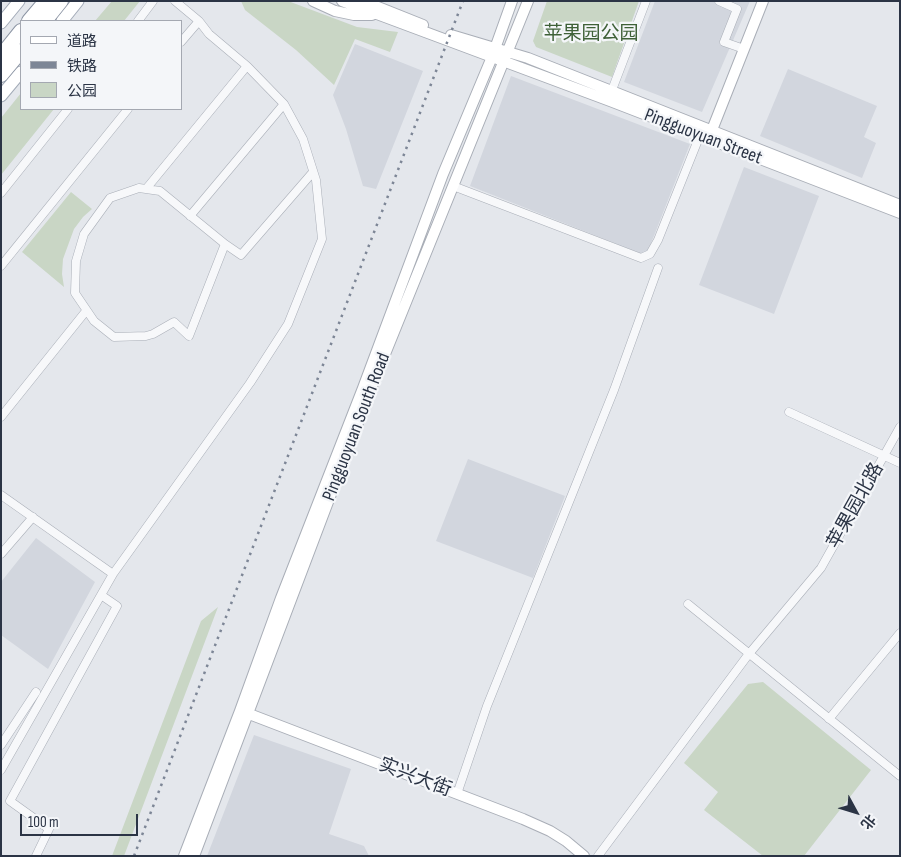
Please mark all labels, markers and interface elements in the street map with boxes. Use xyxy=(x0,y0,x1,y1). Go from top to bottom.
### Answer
legend xyxy=(20,20,182,110)
park label: 苹果园公园 xyxy=(544,23,638,45)
text: 道路 xyxy=(67,32,97,51)
text: 铁路 xyxy=(67,57,97,76)
text: 公园 xyxy=(67,82,97,101)
street label: Pingguoyuan Street xyxy=(641,104,765,170)
street label: Pingguoyuan South Road xyxy=(318,350,396,504)
street label: 苹果园北路 xyxy=(823,459,889,553)
street label: 实兴大街 xyxy=(375,754,455,802)
north arrow xyxy=(831,787,881,837)
scale bar xyxy=(22,804,140,836)
text: 北 xyxy=(857,811,879,833)
text: 100 m xyxy=(28,813,59,832)

